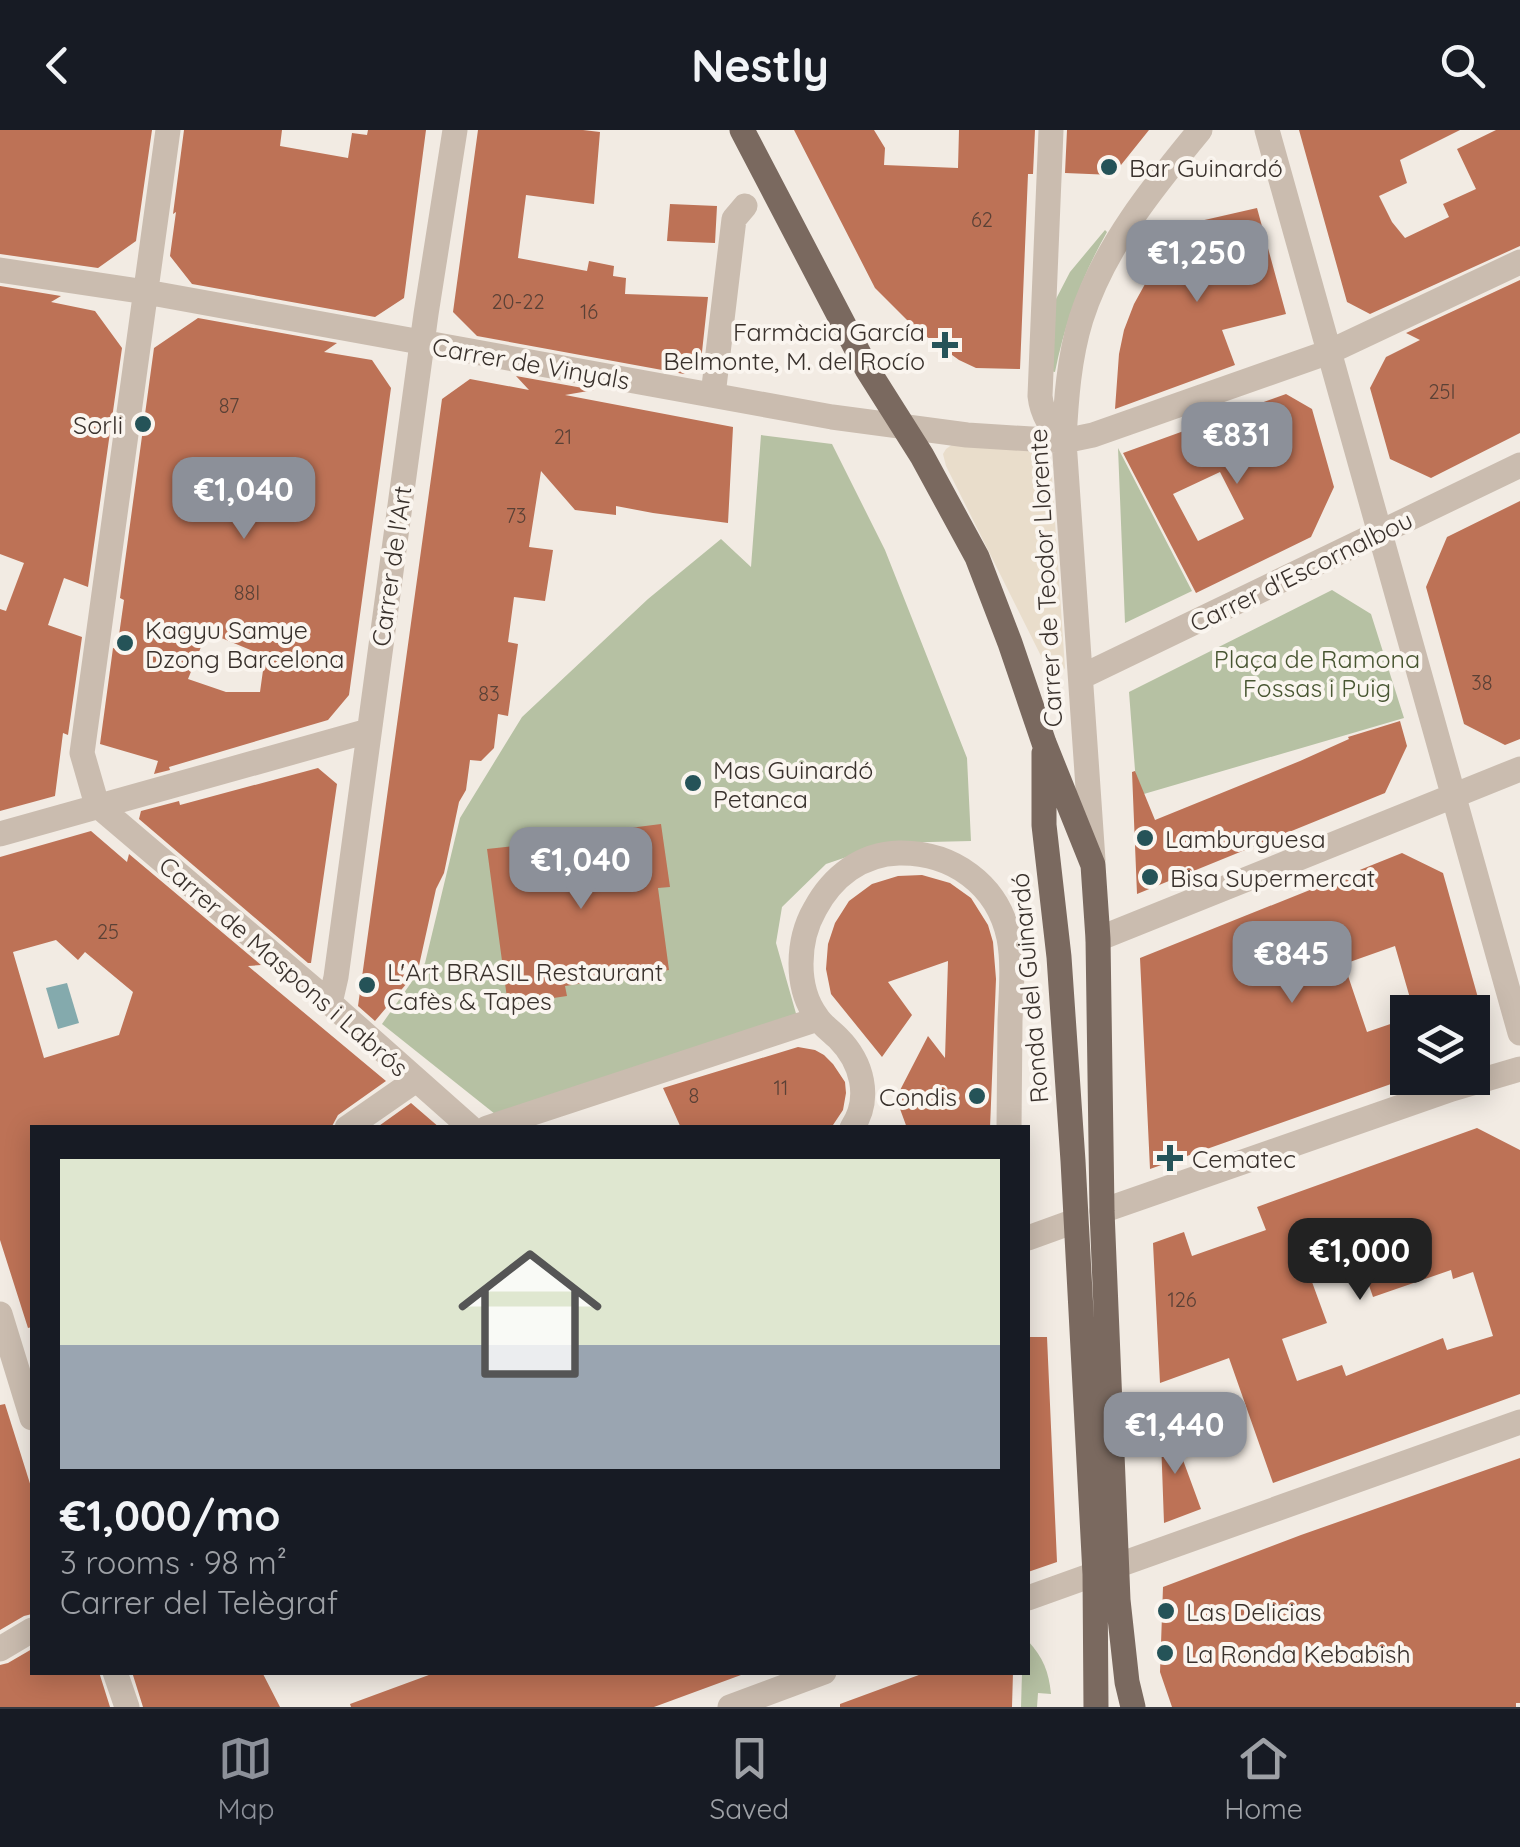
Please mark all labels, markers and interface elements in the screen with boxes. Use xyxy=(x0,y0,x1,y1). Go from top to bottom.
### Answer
text: Nestly xyxy=(691,37,829,93)
icon: back xyxy=(30,38,85,93)
icon: search xyxy=(1435,38,1490,93)
place label: Bar Guinardó xyxy=(1129,152,1283,183)
marker: Bar Guinardó xyxy=(1098,156,1120,178)
house number: 62 xyxy=(971,207,993,232)
pin: €1,250 xyxy=(1116,220,1278,305)
text: €1,250 xyxy=(1148,232,1246,272)
house number: 20-22 xyxy=(492,289,544,314)
house number: 16 xyxy=(580,299,598,324)
place label: Farmàcia García Belmonte, M. del Rocío xyxy=(663,316,925,376)
street label: Carrer de Vinyals xyxy=(430,330,632,396)
marker: Farmàcia García Belmonte, M. del Rocío xyxy=(934,334,956,356)
house number: 25I xyxy=(1429,379,1455,404)
house number: 87 xyxy=(219,393,239,418)
pin: €831 xyxy=(1178,402,1296,487)
place label: Sorli xyxy=(73,409,123,440)
marker: Sorli xyxy=(132,413,154,435)
text: €831 xyxy=(1203,414,1271,454)
house number: 21 xyxy=(554,424,572,449)
street label: Carrer de Teodor Llorente xyxy=(1022,428,1068,728)
pin: €1,040 xyxy=(163,457,325,542)
text: €1,040 xyxy=(194,469,294,509)
street label: Carrer de l'Art xyxy=(364,484,418,648)
house number: 73 xyxy=(506,503,526,528)
street label: Carrer d'Escornalbou xyxy=(1184,504,1418,638)
house number: 88I xyxy=(234,580,260,605)
place label: Kagyu Samye Dzong Barcelona xyxy=(145,614,344,674)
marker: Kagyu Samye Dzong Barcelona xyxy=(114,632,136,654)
park label: Plaça de Ramona Fossas i Puig xyxy=(1214,643,1420,703)
house number: 38 xyxy=(1471,670,1493,695)
house number: 83 xyxy=(478,681,500,706)
place label: Mas Guinardó Petanca xyxy=(713,754,873,814)
marker: Mas Guinardó Petanca xyxy=(682,772,704,794)
place label: Lamburguesa xyxy=(1165,823,1326,854)
pin: €1,040 xyxy=(500,827,662,912)
marker: Lamburguesa xyxy=(1134,827,1156,849)
text: €1,040 xyxy=(531,839,631,879)
street label: Carrer de Maspons i Labrós xyxy=(153,849,415,1083)
place label: Bisa Supermercat xyxy=(1170,862,1375,893)
marker: Bisa Supermercat xyxy=(1139,866,1161,888)
street label: Ronda del Guinardó xyxy=(1003,872,1055,1104)
house number: 25 xyxy=(97,919,119,944)
pin: €845 xyxy=(1233,921,1351,1006)
text: €845 xyxy=(1255,933,1329,973)
place label: L'Art BRASIL Restaurant Cafès & Tapes xyxy=(387,956,663,1016)
marker: L'Art BRASIL Restaurant Cafès & Tapes xyxy=(356,974,378,996)
map controls xyxy=(1390,995,1490,1095)
button: layers xyxy=(1390,995,1490,1095)
house number: 11 xyxy=(774,1075,788,1100)
place label: Condis xyxy=(879,1081,957,1112)
house number: 8 xyxy=(689,1083,699,1108)
marker: Condis xyxy=(966,1085,988,1107)
place label: Cematec xyxy=(1192,1143,1296,1174)
marker: Cematec xyxy=(1157,1145,1183,1171)
pin: €1,000 xyxy=(1279,1218,1441,1303)
icon: home xyxy=(440,1224,620,1404)
text: €1,000 xyxy=(1310,1230,1410,1270)
house number: 126 xyxy=(1167,1287,1197,1312)
pin: €1,440 xyxy=(1094,1392,1256,1477)
text: €1,440 xyxy=(1126,1404,1224,1444)
text: €1,000/mo xyxy=(60,1489,280,1542)
text: 3 rooms · 98 m² xyxy=(60,1542,287,1582)
text: Carrer del Telègraf xyxy=(60,1582,338,1622)
place label: Las Delicias xyxy=(1186,1596,1322,1627)
marker: Las Delicias xyxy=(1155,1600,1177,1622)
place label: La Ronda Kebabish xyxy=(1185,1638,1411,1669)
marker: La Ronda Kebabish xyxy=(1154,1642,1176,1664)
tab: Map xyxy=(217,1731,275,1826)
tab: Saved xyxy=(709,1731,789,1826)
tab: Home xyxy=(1224,1731,1303,1826)

